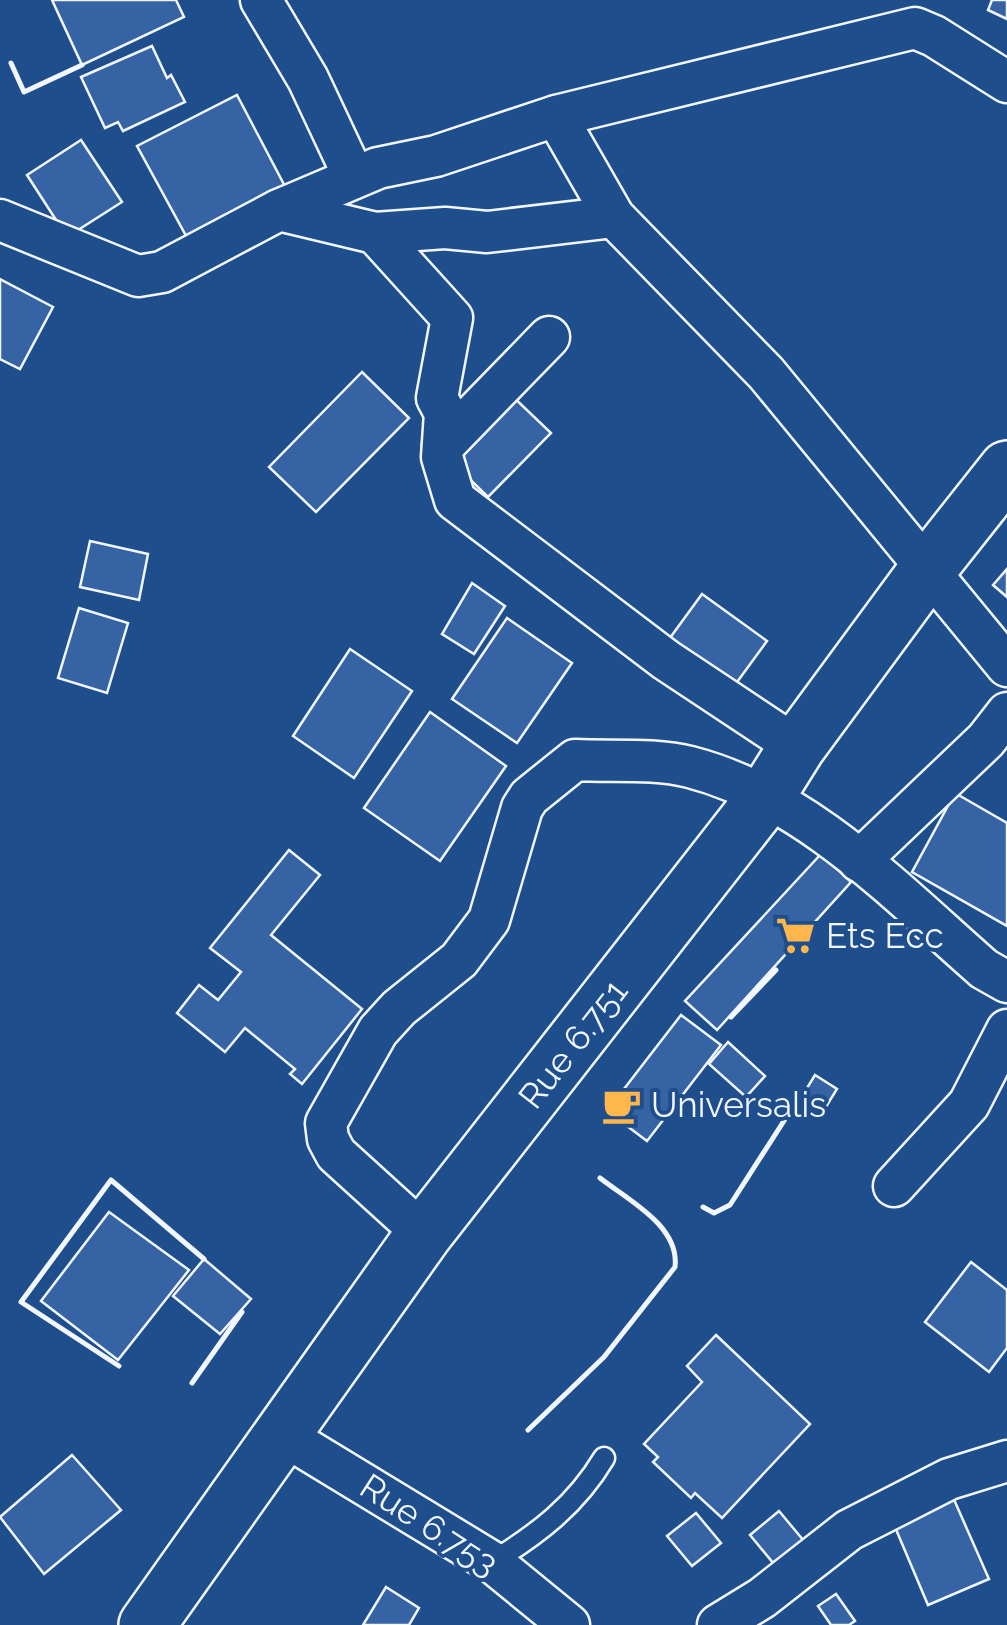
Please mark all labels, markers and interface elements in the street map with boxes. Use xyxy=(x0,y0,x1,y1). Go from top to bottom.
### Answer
supermarket icon: Ets Ecc xyxy=(775,915,817,957)
place label: Ets Ecc xyxy=(826,915,944,956)
street label: Rue 6.751 xyxy=(510,971,636,1116)
cafe icon: Universalis xyxy=(600,1084,642,1126)
place label: Universalis xyxy=(651,1084,826,1125)
street label: Rue 6.753 xyxy=(353,1465,506,1584)

